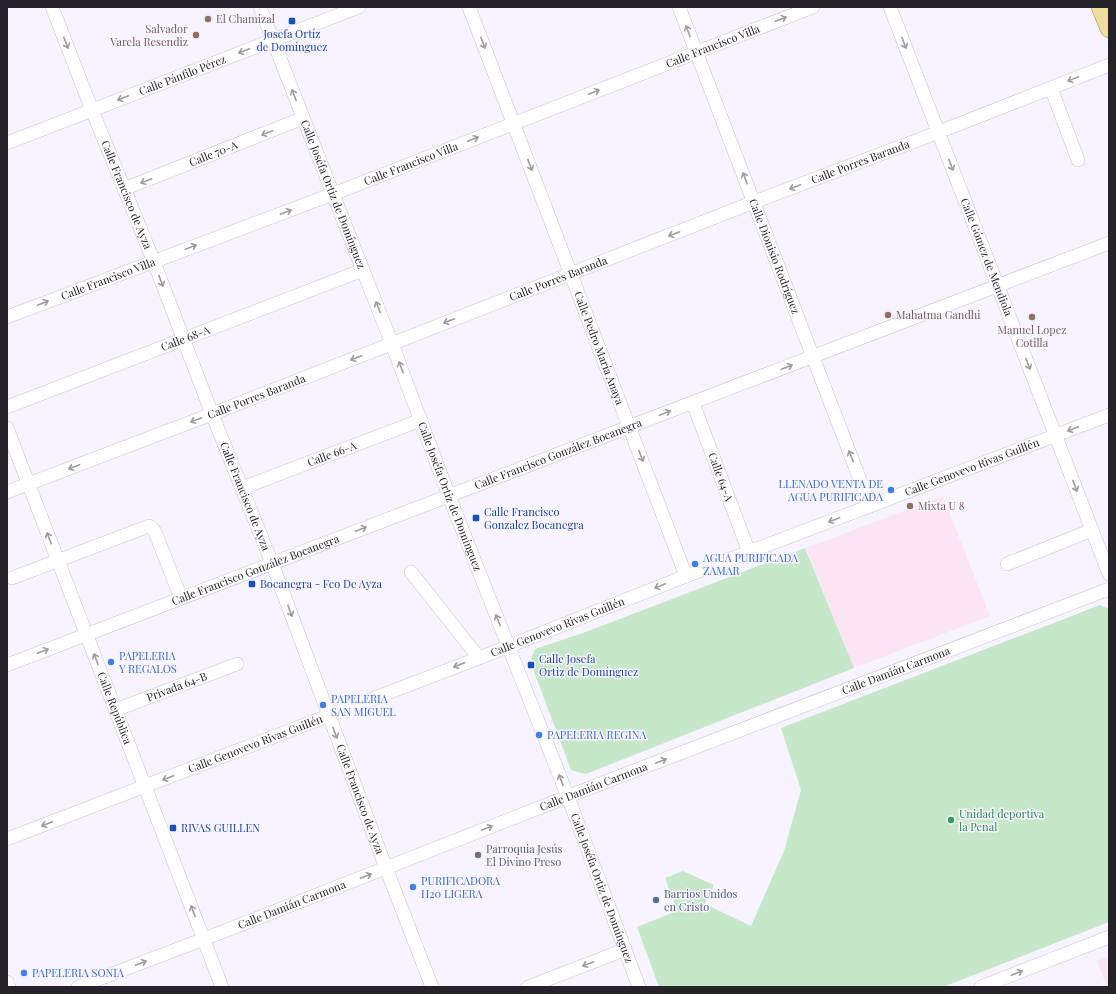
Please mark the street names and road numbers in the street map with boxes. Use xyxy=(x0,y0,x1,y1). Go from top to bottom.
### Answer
street label: Calle Francisco Villa xyxy=(663,20,762,71)
street label: Calle Pánfilo Pérez xyxy=(137,51,228,98)
street label: Calle Joséfa Ortiz de Domínguez xyxy=(298,117,370,271)
street label: Calle Porres Baranda xyxy=(809,136,912,187)
street label: Calle 70-A xyxy=(187,137,240,170)
street label: Calle Francisco de Ayza xyxy=(98,138,156,252)
street label: Calle Francisco Villa xyxy=(361,138,460,188)
street label: Calle Dionisio Rodríguez xyxy=(746,196,804,316)
street label: Calle Gómez de Mendiola xyxy=(957,196,1017,318)
street label: Calle Porres Baranda xyxy=(507,252,610,304)
street label: Calle Francisco Villa xyxy=(59,254,158,303)
street label: Calle Pedro María Anaya xyxy=(571,289,628,407)
street label: Calle 68-A xyxy=(158,322,212,354)
street label: Calle Porres Baranda xyxy=(205,370,308,422)
street label: Calle Francisco González Bocanegra xyxy=(472,414,644,492)
street label: Calle Joséfa Ortiz de Domínguez xyxy=(415,420,486,573)
street label: Calle Genovevo Rivas Guillén xyxy=(902,434,1041,499)
street label: Calle 66-A xyxy=(305,437,358,470)
street label: Calle Francisco de Ayza xyxy=(217,439,274,553)
street label: Calle 64-A xyxy=(705,450,737,503)
street label: Calle Francisco González Bocanegra xyxy=(169,530,342,608)
street label: Calle Genovevo Rivas Guillén xyxy=(488,593,627,660)
street label: Calle Damián Carmona xyxy=(840,642,952,698)
street label: Privada 64-B xyxy=(144,668,209,704)
street label: Calle República xyxy=(94,669,136,747)
street label: Calle Genovevo Rivas Guillén xyxy=(186,711,325,776)
street label: Calle Francisco de Ayza xyxy=(333,742,388,856)
street label: Calle Damián Carmona xyxy=(537,758,650,814)
street label: Calle Joséfa Ortiz de Domínguez xyxy=(568,811,637,965)
street label: Calle Damián Carmona xyxy=(235,876,348,932)

